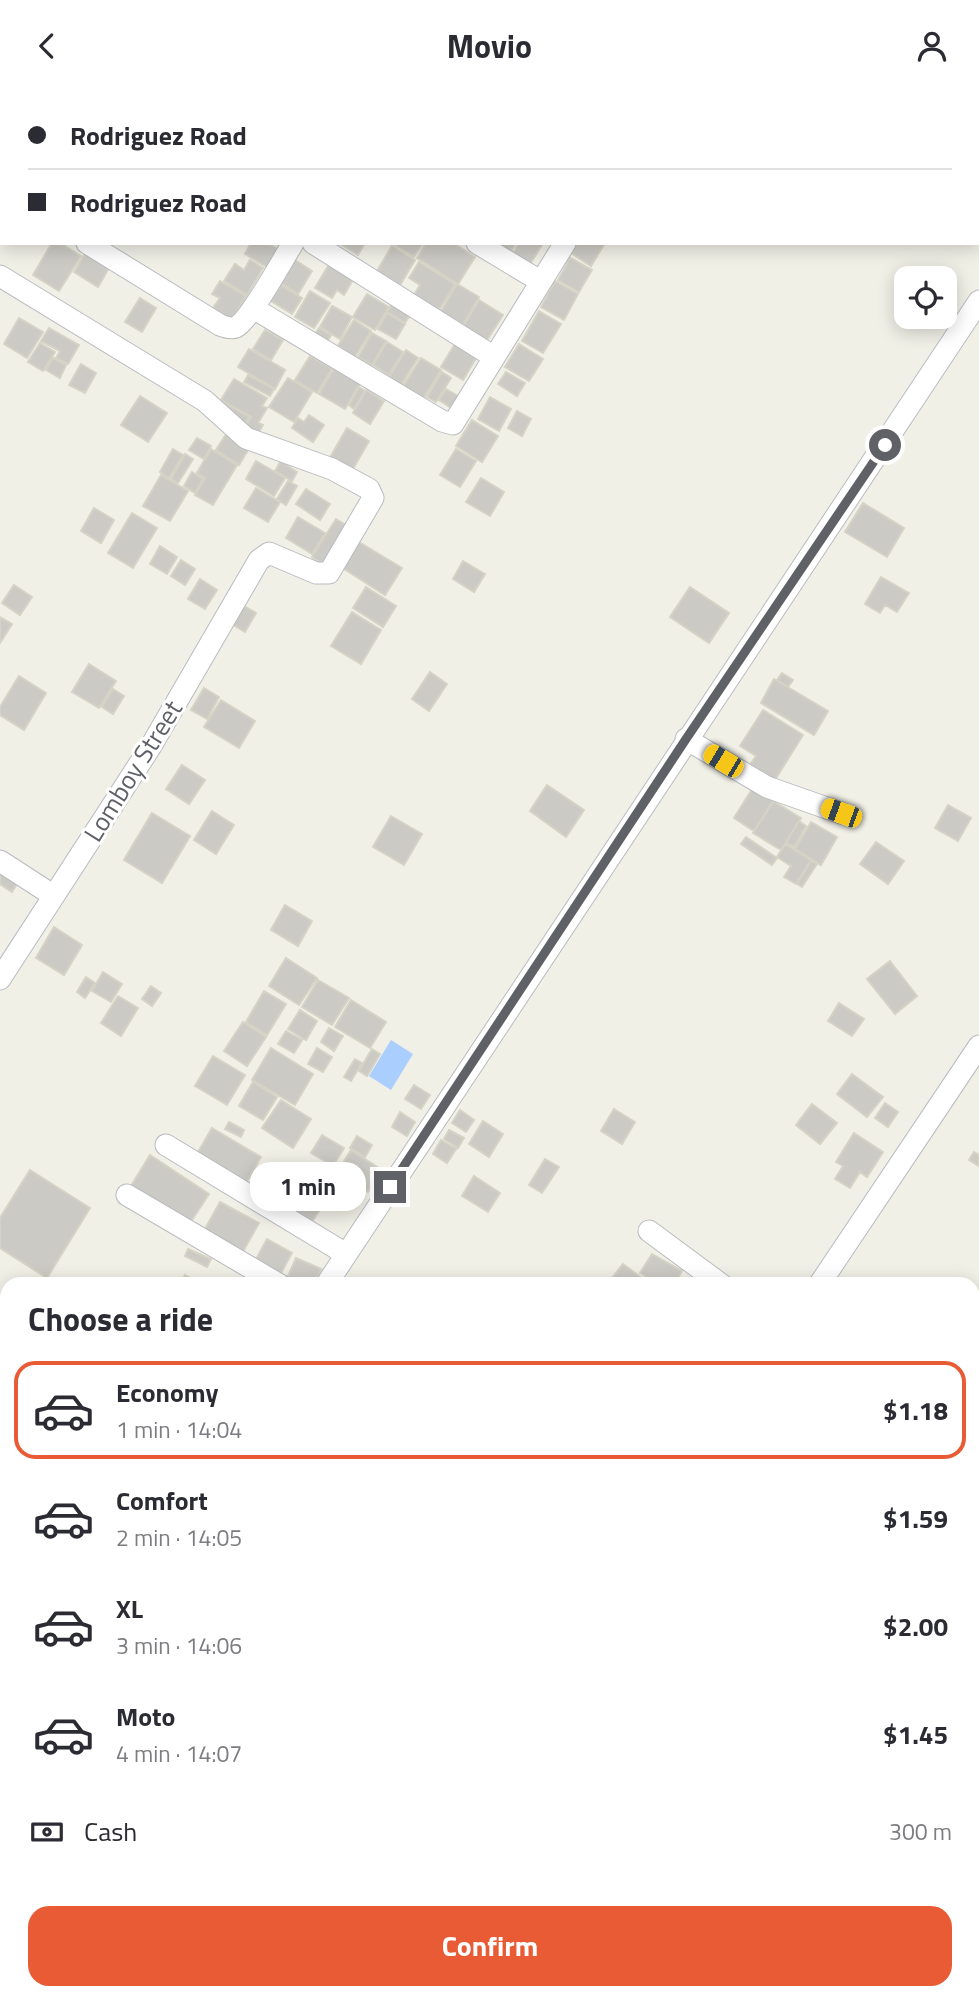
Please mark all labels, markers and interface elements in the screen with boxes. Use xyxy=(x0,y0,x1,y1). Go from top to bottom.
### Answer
text: Movio xyxy=(447,22,532,70)
icon: back xyxy=(28,27,66,65)
icon: person xyxy=(913,27,951,65)
text: Rodriguez Road xyxy=(70,116,247,155)
text: Rodriguez Road xyxy=(70,183,247,222)
map controls xyxy=(894,266,957,329)
button: locate xyxy=(894,266,957,329)
route start xyxy=(869,429,901,461)
street label: Lomboy Street xyxy=(74,692,192,849)
car xyxy=(700,741,747,781)
car xyxy=(818,796,865,830)
callout: 1 min xyxy=(250,1163,366,1211)
text: 1 min xyxy=(280,1169,336,1204)
route end xyxy=(374,1171,406,1203)
text: Choose a ride xyxy=(28,1295,213,1343)
text: Economy xyxy=(116,1373,218,1412)
icon: car xyxy=(32,1379,95,1442)
text: $1.18 xyxy=(883,1391,948,1430)
text: 1 min · 14:04 xyxy=(116,1412,242,1447)
text: Comfort xyxy=(116,1481,208,1520)
icon: car xyxy=(32,1487,95,1550)
text: $1.59 xyxy=(883,1499,948,1538)
text: 2 min · 14:05 xyxy=(116,1520,242,1555)
text: XL xyxy=(116,1589,143,1628)
icon: car xyxy=(32,1595,95,1658)
text: $2.00 xyxy=(883,1607,948,1646)
text: 3 min · 14:06 xyxy=(116,1628,242,1663)
text: Moto xyxy=(116,1697,175,1736)
icon: car xyxy=(32,1703,95,1766)
text: $1.45 xyxy=(883,1715,948,1754)
text: 4 min · 14:07 xyxy=(116,1736,242,1771)
text: Cash xyxy=(84,1812,137,1851)
icon: cash xyxy=(28,1813,66,1851)
text: 300 m xyxy=(889,1814,952,1849)
button: Confirm xyxy=(28,1906,952,1986)

